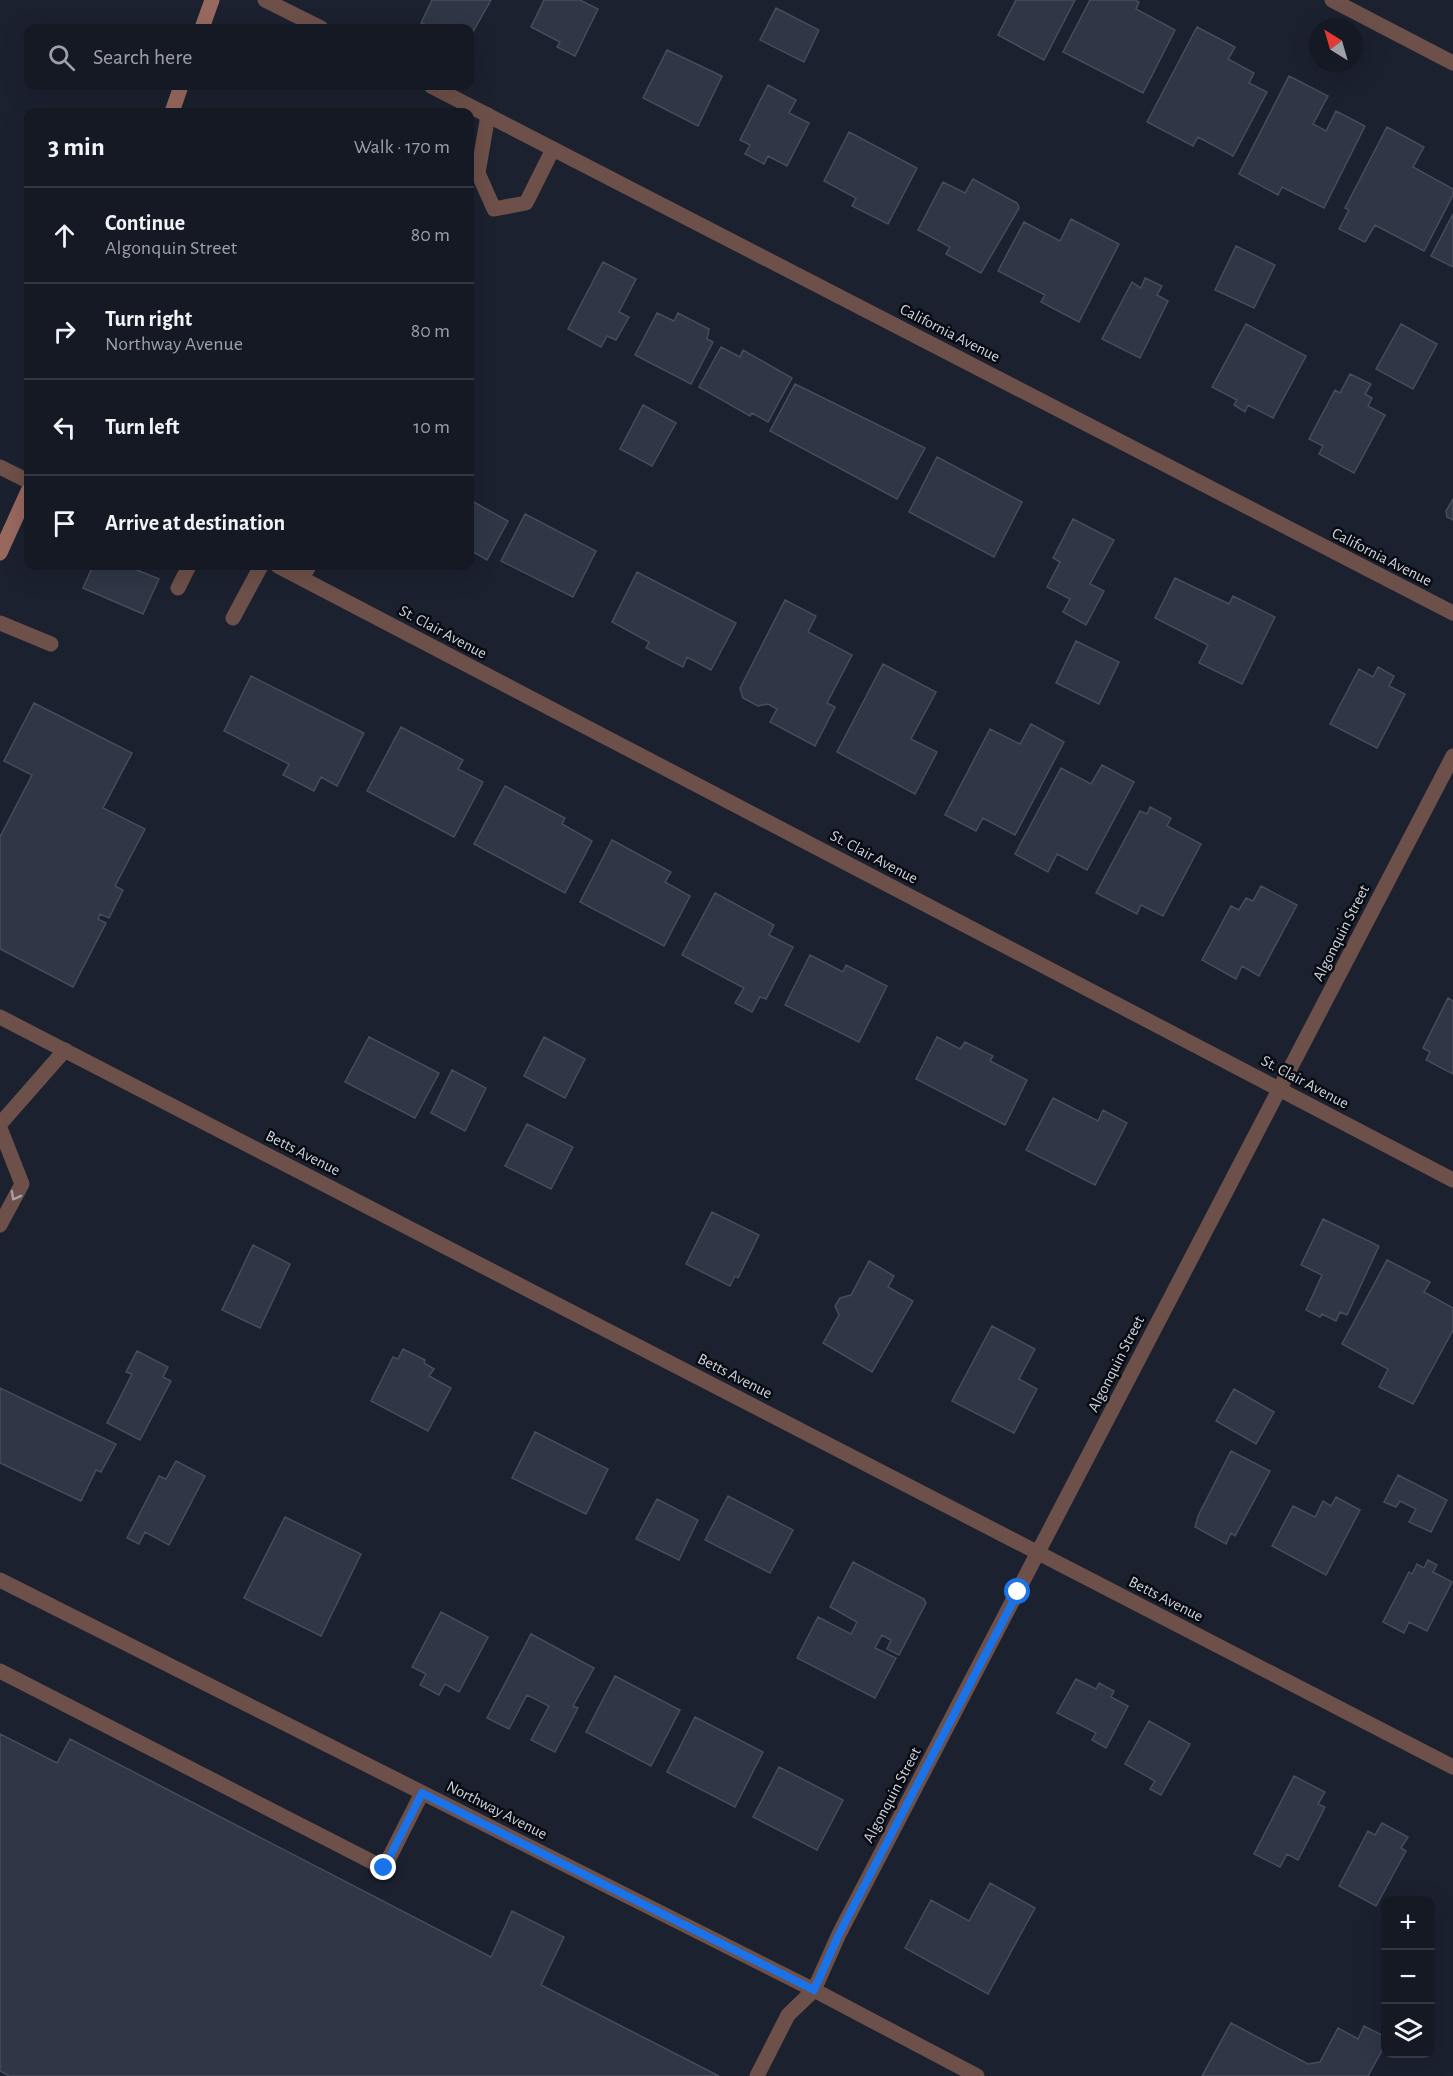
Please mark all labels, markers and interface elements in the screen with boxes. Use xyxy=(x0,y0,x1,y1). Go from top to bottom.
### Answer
north arrow xyxy=(1309,18,1363,72)
search box xyxy=(24,24,474,90)
icon: search xyxy=(45,41,78,74)
text: Search here xyxy=(93,46,192,68)
text: 3 min xyxy=(48,134,105,160)
text: Walk · 170 m xyxy=(354,137,450,157)
text: Continue xyxy=(105,212,185,234)
icon: ahead xyxy=(48,219,81,252)
text: 80 m xyxy=(411,225,450,245)
text: Algonquin Street xyxy=(105,238,237,258)
street label: California Avenue xyxy=(897,301,1003,365)
text: Turn right xyxy=(105,308,192,330)
icon: right xyxy=(48,315,81,348)
text: 80 m xyxy=(411,321,450,341)
text: Northway Avenue xyxy=(105,334,243,354)
icon: left xyxy=(48,411,81,444)
text: Turn left xyxy=(105,416,179,438)
text: 10 m xyxy=(413,417,450,437)
icon: arrive xyxy=(48,507,81,540)
text: Arrive at destination xyxy=(105,512,285,534)
street label: California Avenue xyxy=(1329,525,1435,589)
street label: St. Clair Avenue xyxy=(397,602,489,662)
street label: St. Clair Avenue xyxy=(828,827,920,887)
street label: Algonquin Street xyxy=(1310,882,1372,984)
street label: St. Clair Avenue xyxy=(1259,1052,1351,1112)
street label: Betts Avenue xyxy=(263,1127,343,1179)
one-way arrow xyxy=(11,1190,22,1201)
street label: Algonquin Street xyxy=(1085,1313,1147,1415)
street label: Betts Avenue xyxy=(695,1350,775,1402)
street label: Betts Avenue xyxy=(1126,1573,1206,1625)
route start xyxy=(1004,1578,1030,1604)
street label: Algonquin Street xyxy=(860,1745,924,1845)
street label: Northway Avenue xyxy=(444,1778,550,1843)
route end xyxy=(370,1854,396,1880)
map controls xyxy=(1381,1896,1435,2058)
button: + xyxy=(1381,1896,1435,1950)
button: − xyxy=(1381,1950,1435,2004)
button: layers xyxy=(1381,2004,1435,2058)

